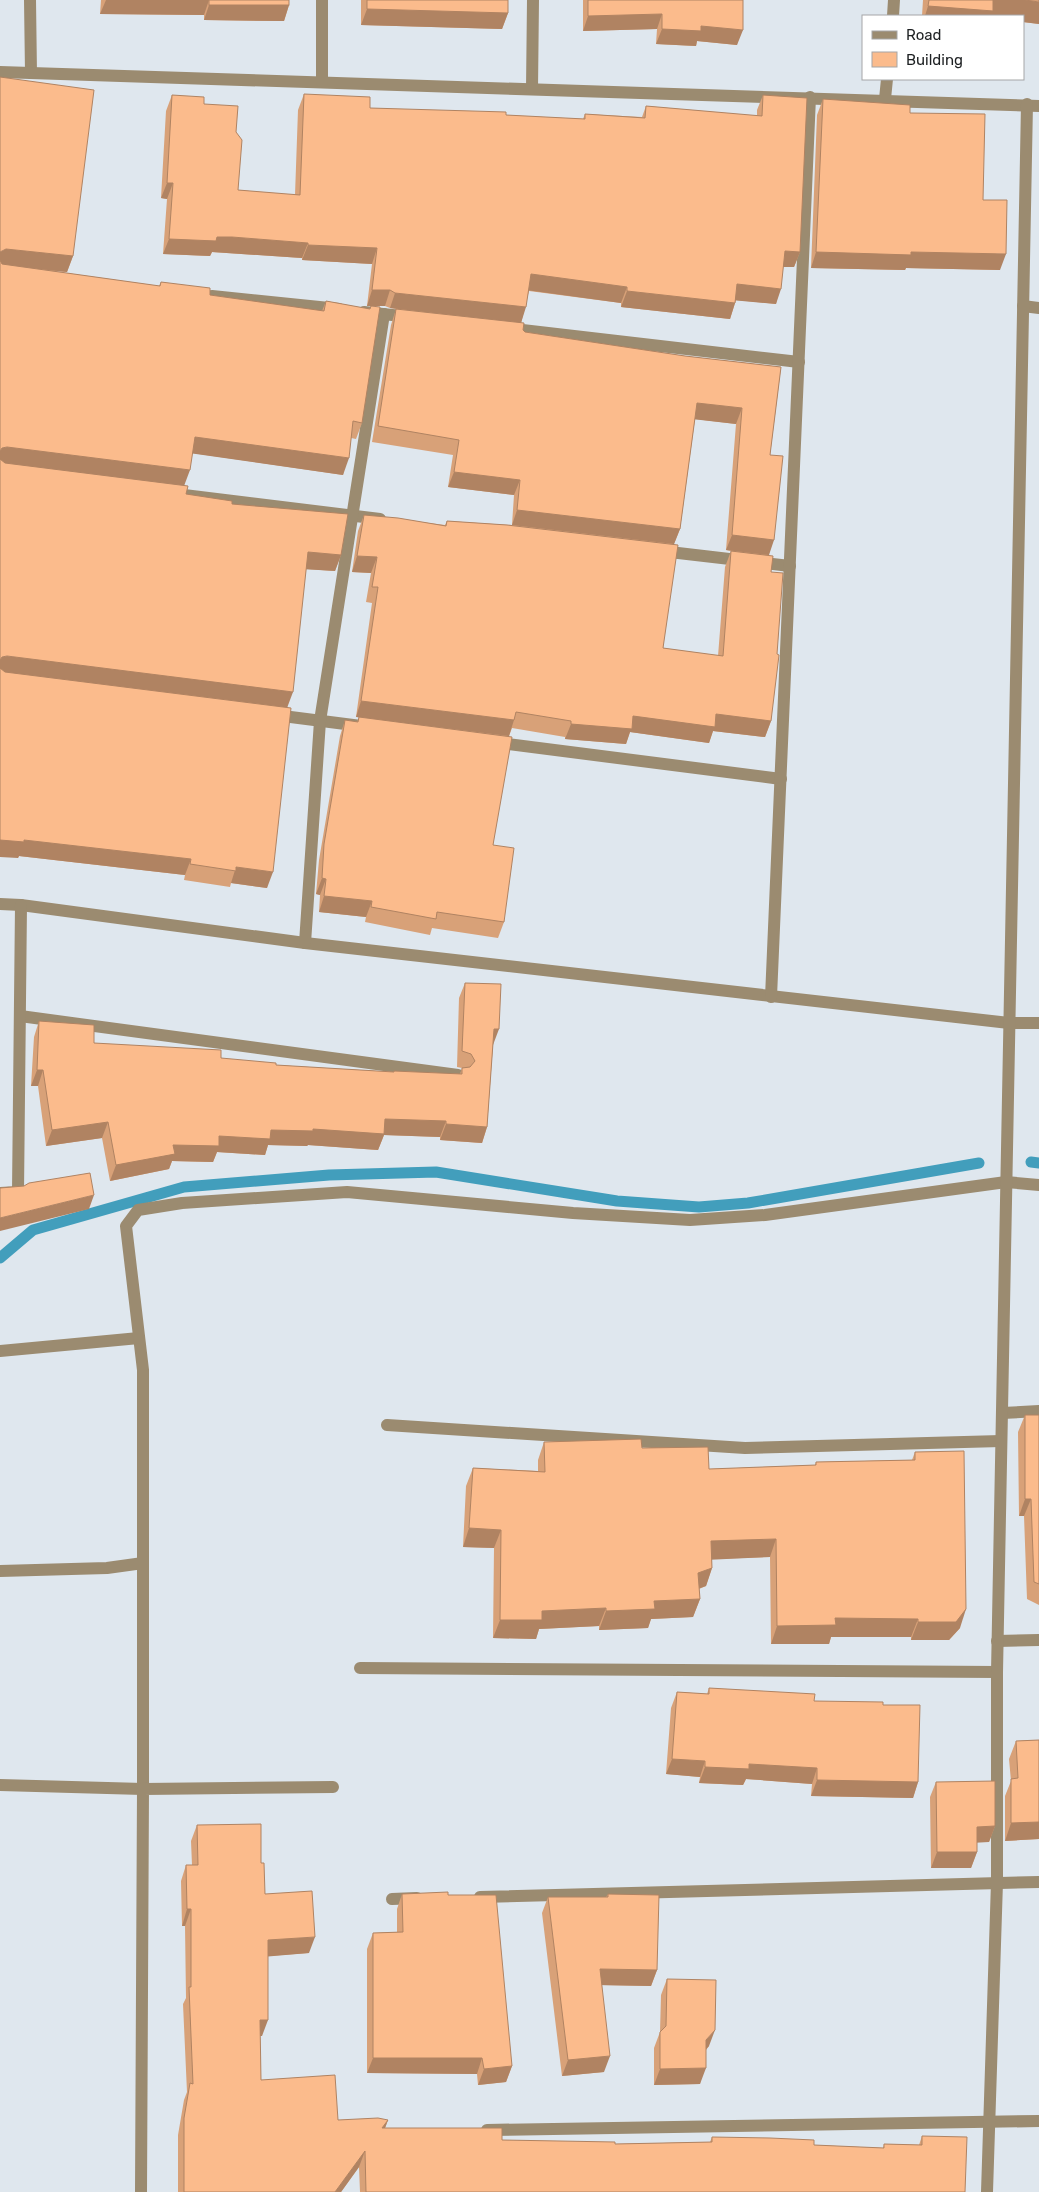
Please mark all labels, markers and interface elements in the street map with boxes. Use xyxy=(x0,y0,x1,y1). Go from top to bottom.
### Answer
legend xyxy=(862,15,1024,80)
text: Road xyxy=(906,26,942,44)
text: Building xyxy=(906,51,963,69)

